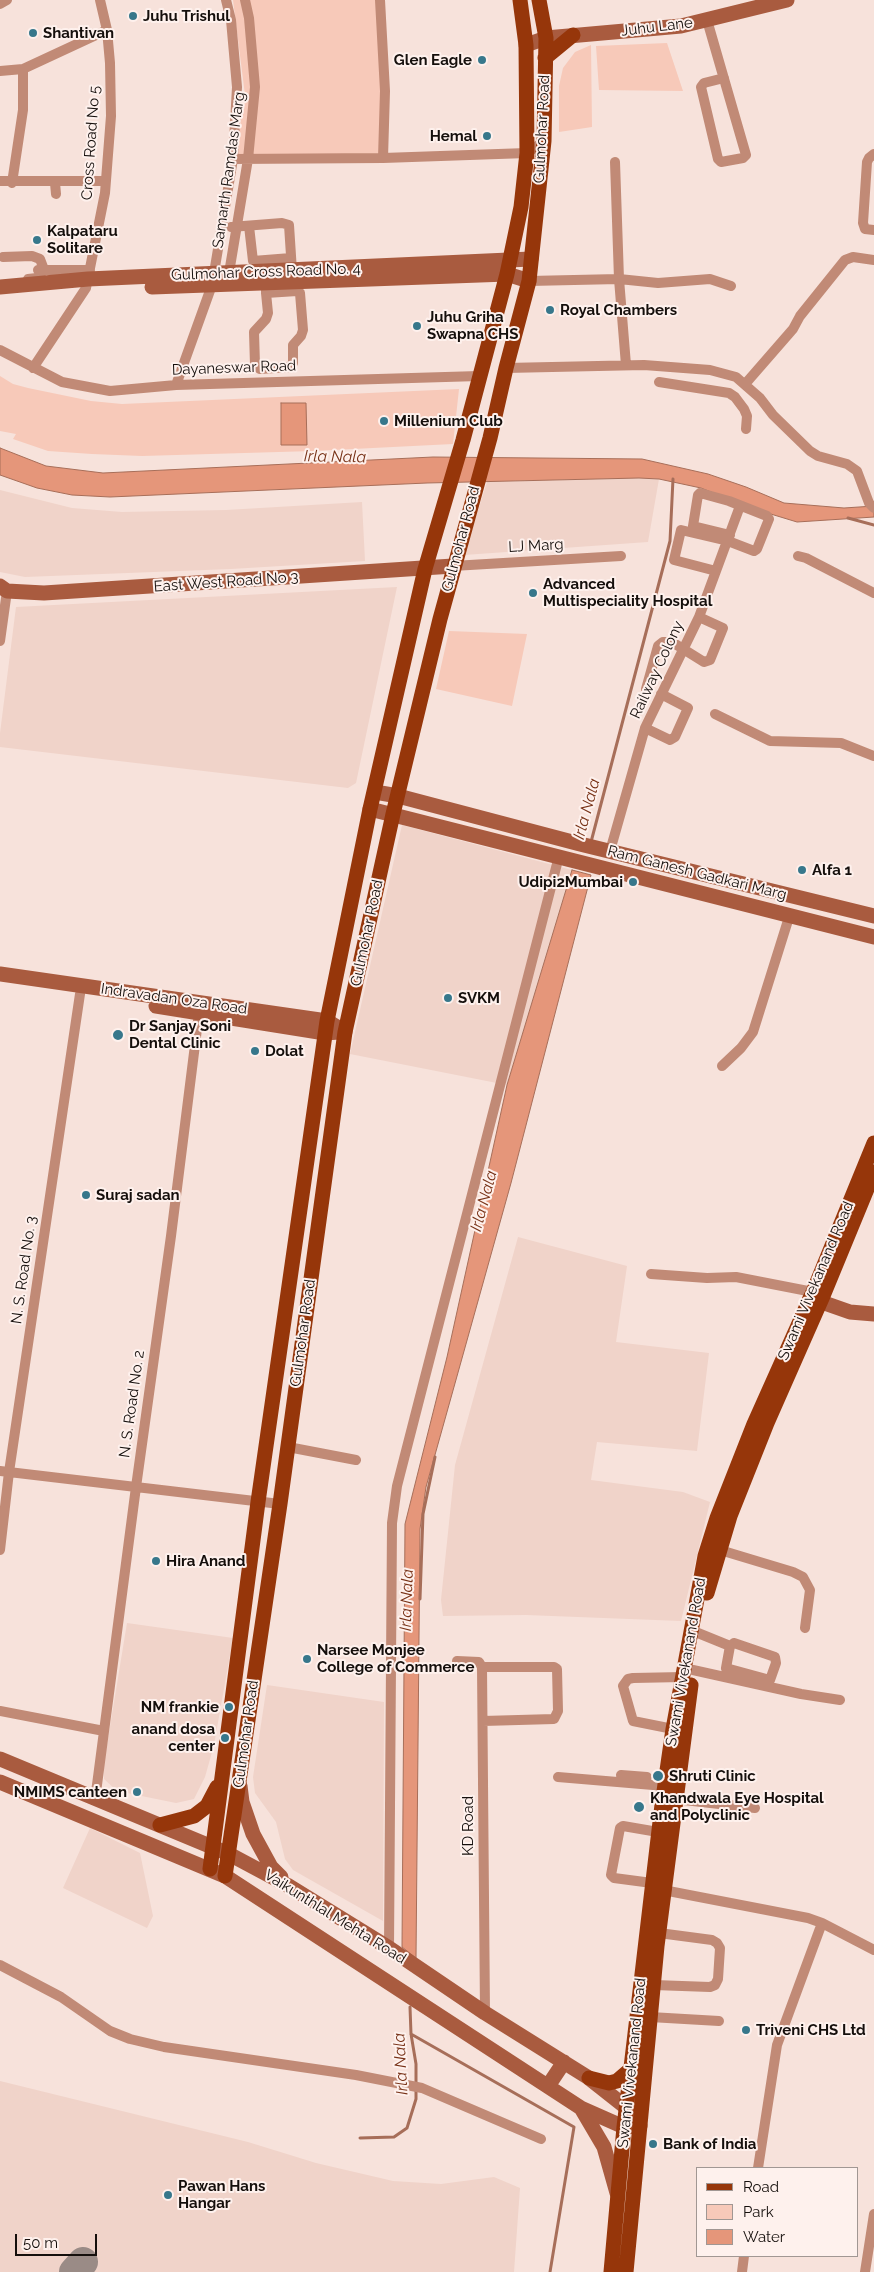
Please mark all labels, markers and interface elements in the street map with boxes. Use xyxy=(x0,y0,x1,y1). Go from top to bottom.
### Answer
place label: Juhu Trishul xyxy=(143,7,230,25)
marker: Juhu Trishul xyxy=(127,10,139,22)
street label: Juhu Lane xyxy=(620,14,694,40)
place label: Shantivan xyxy=(43,24,114,42)
marker: Shantivan xyxy=(27,27,39,39)
place label: Glen Eagle xyxy=(394,51,472,69)
marker: Glen Eagle xyxy=(476,54,488,66)
street label: Gulmohar Road xyxy=(530,74,554,184)
street label: Cross Road No 5 xyxy=(78,85,104,201)
street label: Samarth Ramdas Marg xyxy=(209,91,249,249)
place label: Hemal xyxy=(430,127,477,145)
marker: Hemal xyxy=(481,130,493,142)
place label: Kalpataru Solitare xyxy=(47,222,118,257)
marker: Kalpataru Solitare xyxy=(31,234,43,246)
street label: Gulmohar Cross Road No. 4 xyxy=(171,260,361,284)
place label: Royal Chambers xyxy=(560,301,677,319)
marker: Royal Chambers xyxy=(544,304,556,316)
place label: Juhu Griha Swapna CHS xyxy=(427,308,518,343)
marker: Juhu Griha Swapna CHS xyxy=(411,320,423,332)
street label: Dayaneswar Road xyxy=(171,357,297,379)
place label: Millenium Club xyxy=(394,412,503,430)
marker: Millenium Club xyxy=(378,415,390,427)
water label: Irla Nala xyxy=(304,447,366,467)
street label: Gulmohar Road xyxy=(438,484,484,594)
street label: LJ Marg xyxy=(508,536,564,556)
street label: East West Road No 3 xyxy=(153,568,299,596)
place label: Advanced Multispeciality Hospital xyxy=(543,575,712,610)
marker: Advanced Multispeciality Hospital xyxy=(527,587,539,599)
street label: Railway Colony xyxy=(626,618,688,722)
water label: Irla Nala xyxy=(570,776,604,842)
street label: Ram Ganesh Gadkari Marg xyxy=(606,842,788,904)
place label: Alfa 1 xyxy=(812,861,852,879)
marker: Alfa 1 xyxy=(796,864,808,876)
place label: Udipi2Mumbai xyxy=(518,873,623,891)
marker: Udipi2Mumbai xyxy=(627,876,639,888)
street label: Gulmohar Road xyxy=(347,878,387,988)
street label: Indravadan Oza Road xyxy=(100,980,248,1018)
place label: SVKM xyxy=(458,989,500,1007)
marker: SVKM xyxy=(442,992,454,1004)
place label: Dr Sanjay Soni Dental Clinic xyxy=(129,1017,231,1052)
marker: Dr Sanjay Soni Dental Clinic xyxy=(111,1028,125,1042)
place label: Dolat xyxy=(265,1042,304,1060)
marker: Dolat xyxy=(249,1045,261,1057)
water label: Irla Nala xyxy=(467,1168,501,1234)
place label: Suraj sadan xyxy=(96,1186,180,1204)
marker: Suraj sadan xyxy=(80,1189,92,1201)
street label: Swami Vivekanand Road xyxy=(774,1199,858,1363)
street label: N. S. Road No. 3 xyxy=(8,1215,40,1325)
street label: Gulmohar Road xyxy=(287,1278,319,1388)
street label: N. S. Road No. 2 xyxy=(116,1349,148,1459)
place label: Hira Anand xyxy=(166,1552,245,1570)
marker: Hira Anand xyxy=(150,1555,162,1567)
water label: Irla Nala xyxy=(396,1569,418,1631)
street label: Swami Vivekanand Road xyxy=(662,1576,710,1748)
place label: Narsee Monjee College of Commerce xyxy=(317,1641,474,1676)
marker: Narsee Monjee College of Commerce xyxy=(301,1653,313,1665)
street label: Gulmohar Road xyxy=(230,1679,262,1789)
place label: NM frankie xyxy=(141,1698,219,1716)
marker: NM frankie xyxy=(223,1701,235,1713)
place label: anand dosa center xyxy=(132,1720,215,1755)
marker: anand dosa center xyxy=(219,1732,231,1744)
place label: Shruti Clinic xyxy=(669,1767,756,1785)
marker: Shruti Clinic xyxy=(651,1769,665,1783)
place label: NMIMS canteen xyxy=(14,1783,127,1801)
marker: NMIMS canteen xyxy=(131,1786,143,1798)
place label: Khandwala Eye Hospital and Polyclinic xyxy=(650,1789,824,1824)
street label: KD Road xyxy=(459,1796,477,1856)
marker: Khandwala Eye Hospital and Polyclinic xyxy=(632,1800,646,1814)
street label: Vaikunthlal Mehta Road xyxy=(261,1866,409,1968)
street label: Swami Vivekanand Road xyxy=(614,1977,650,2149)
place label: Triveni CHS Ltd xyxy=(756,2021,866,2039)
marker: Triveni CHS Ltd xyxy=(740,2024,752,2036)
water label: Irla Nala xyxy=(390,2032,412,2096)
place label: Bank of India xyxy=(663,2135,756,2153)
marker: Bank of India xyxy=(647,2138,659,2150)
legend xyxy=(696,2167,859,2257)
place label: Pawan Hans Hangar xyxy=(178,2177,265,2212)
text: Road xyxy=(743,2178,779,2196)
marker: Pawan Hans Hangar xyxy=(162,2189,174,2201)
text: Park xyxy=(743,2203,774,2221)
scale bar xyxy=(18,2224,100,2256)
text: Water xyxy=(743,2228,785,2246)
text: 50 m xyxy=(23,2234,58,2252)

